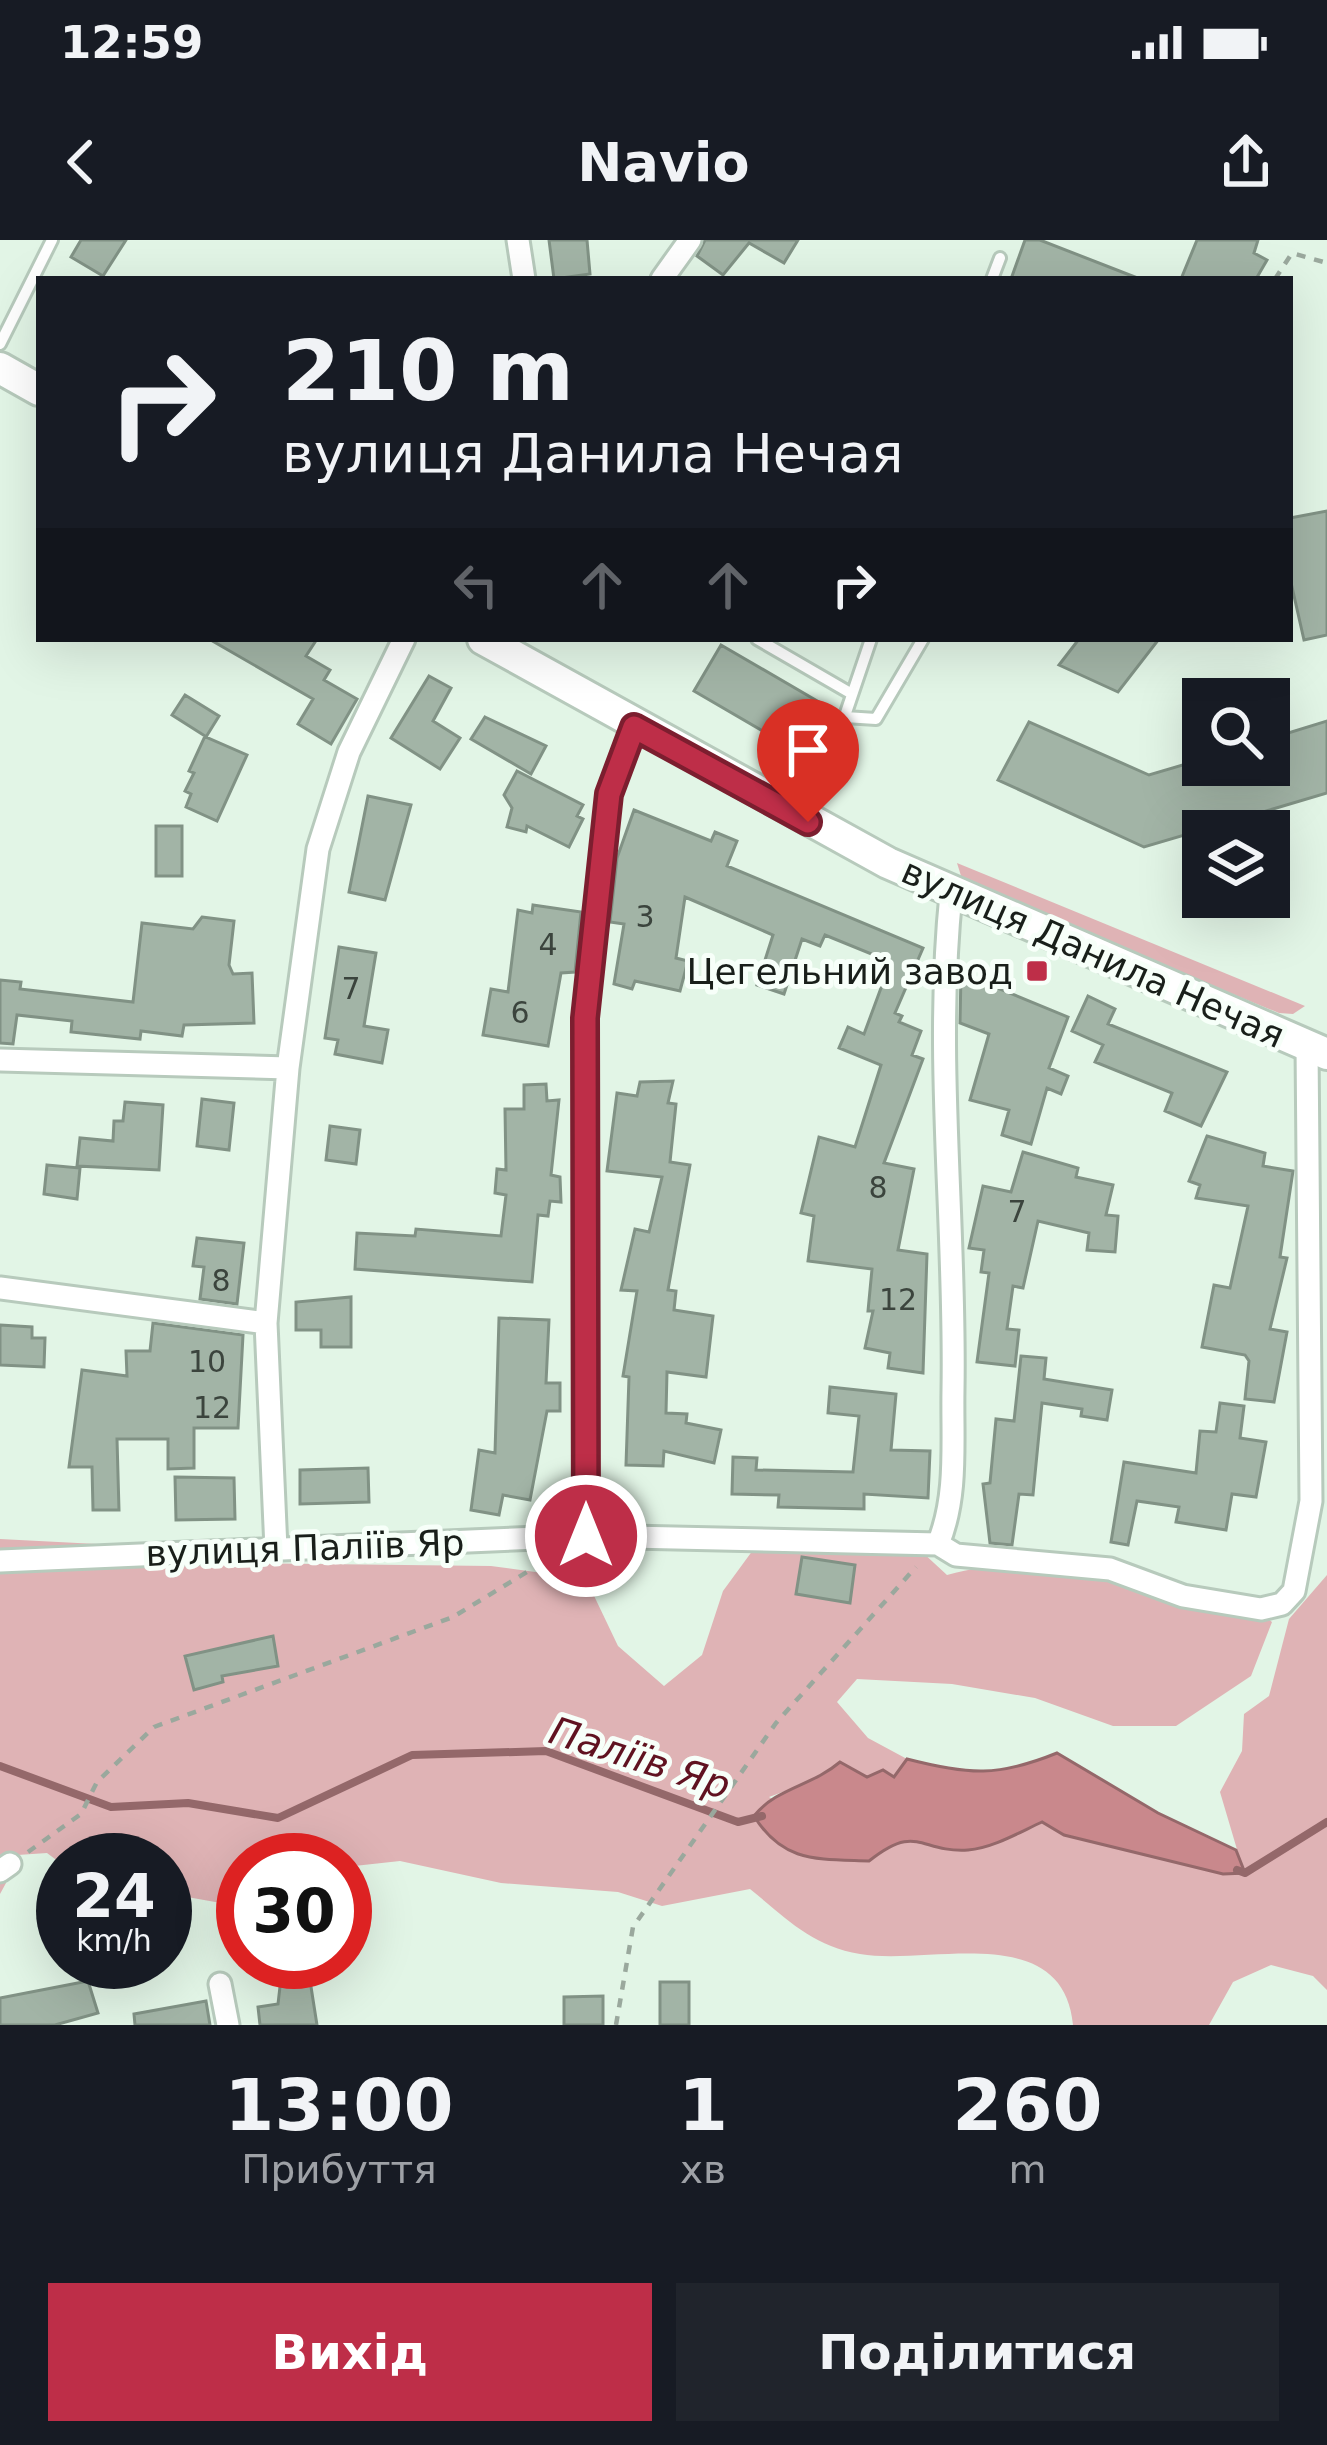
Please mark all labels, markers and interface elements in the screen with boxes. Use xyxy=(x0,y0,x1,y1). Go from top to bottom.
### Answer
text: 12:59 xyxy=(60,16,203,69)
icon: back xyxy=(48,129,114,195)
icon: share xyxy=(1213,129,1279,195)
text: Navio xyxy=(577,131,750,194)
text: 210 m xyxy=(282,322,574,420)
icon: right xyxy=(84,324,240,480)
text: вулиця Данила Нечая xyxy=(282,422,904,485)
icon: left xyxy=(443,552,509,618)
icon: ahead xyxy=(569,552,635,618)
icon: ahead xyxy=(695,552,761,618)
icon: right xyxy=(821,552,887,618)
map controls xyxy=(1182,678,1290,918)
button: search xyxy=(1182,678,1290,786)
pin xyxy=(757,699,859,822)
icon: arrive xyxy=(775,717,841,783)
button: layers xyxy=(1182,810,1290,918)
street label: вулиця Данила Нечая xyxy=(895,850,1291,1056)
house number: 3 xyxy=(635,899,655,934)
house number: 4 xyxy=(538,927,558,962)
place label: Цегельний завод xyxy=(687,951,1013,992)
marker: Цегельний завод xyxy=(1024,958,1050,984)
house number: 7 xyxy=(341,971,361,1006)
house number: 6 xyxy=(510,995,530,1030)
house number: 8 xyxy=(868,1170,888,1205)
house number: 7 xyxy=(1007,1194,1027,1229)
house number: 8 xyxy=(211,1263,231,1298)
house number: 12 xyxy=(879,1282,917,1317)
house number: 10 xyxy=(188,1344,226,1379)
house number: 12 xyxy=(193,1390,231,1425)
position arrow xyxy=(523,1473,649,1599)
street label: вулиця Паліїв Яр xyxy=(145,1522,465,1574)
water label: Паліїв Яр xyxy=(544,1708,736,1808)
speed limit sign: 30 xyxy=(216,1833,372,1989)
text: 24 xyxy=(72,1861,156,1931)
text: km/h xyxy=(76,1923,152,1958)
text: 13:00 xyxy=(224,2063,454,2147)
text: 1 xyxy=(678,2063,728,2147)
text: 260 xyxy=(952,2063,1103,2147)
text: Прибуття xyxy=(241,2147,437,2192)
text: хв xyxy=(680,2147,726,2192)
text: m xyxy=(1008,2147,1046,2192)
button: Вихід xyxy=(48,2283,652,2421)
button: Поділитися xyxy=(676,2283,1279,2421)

